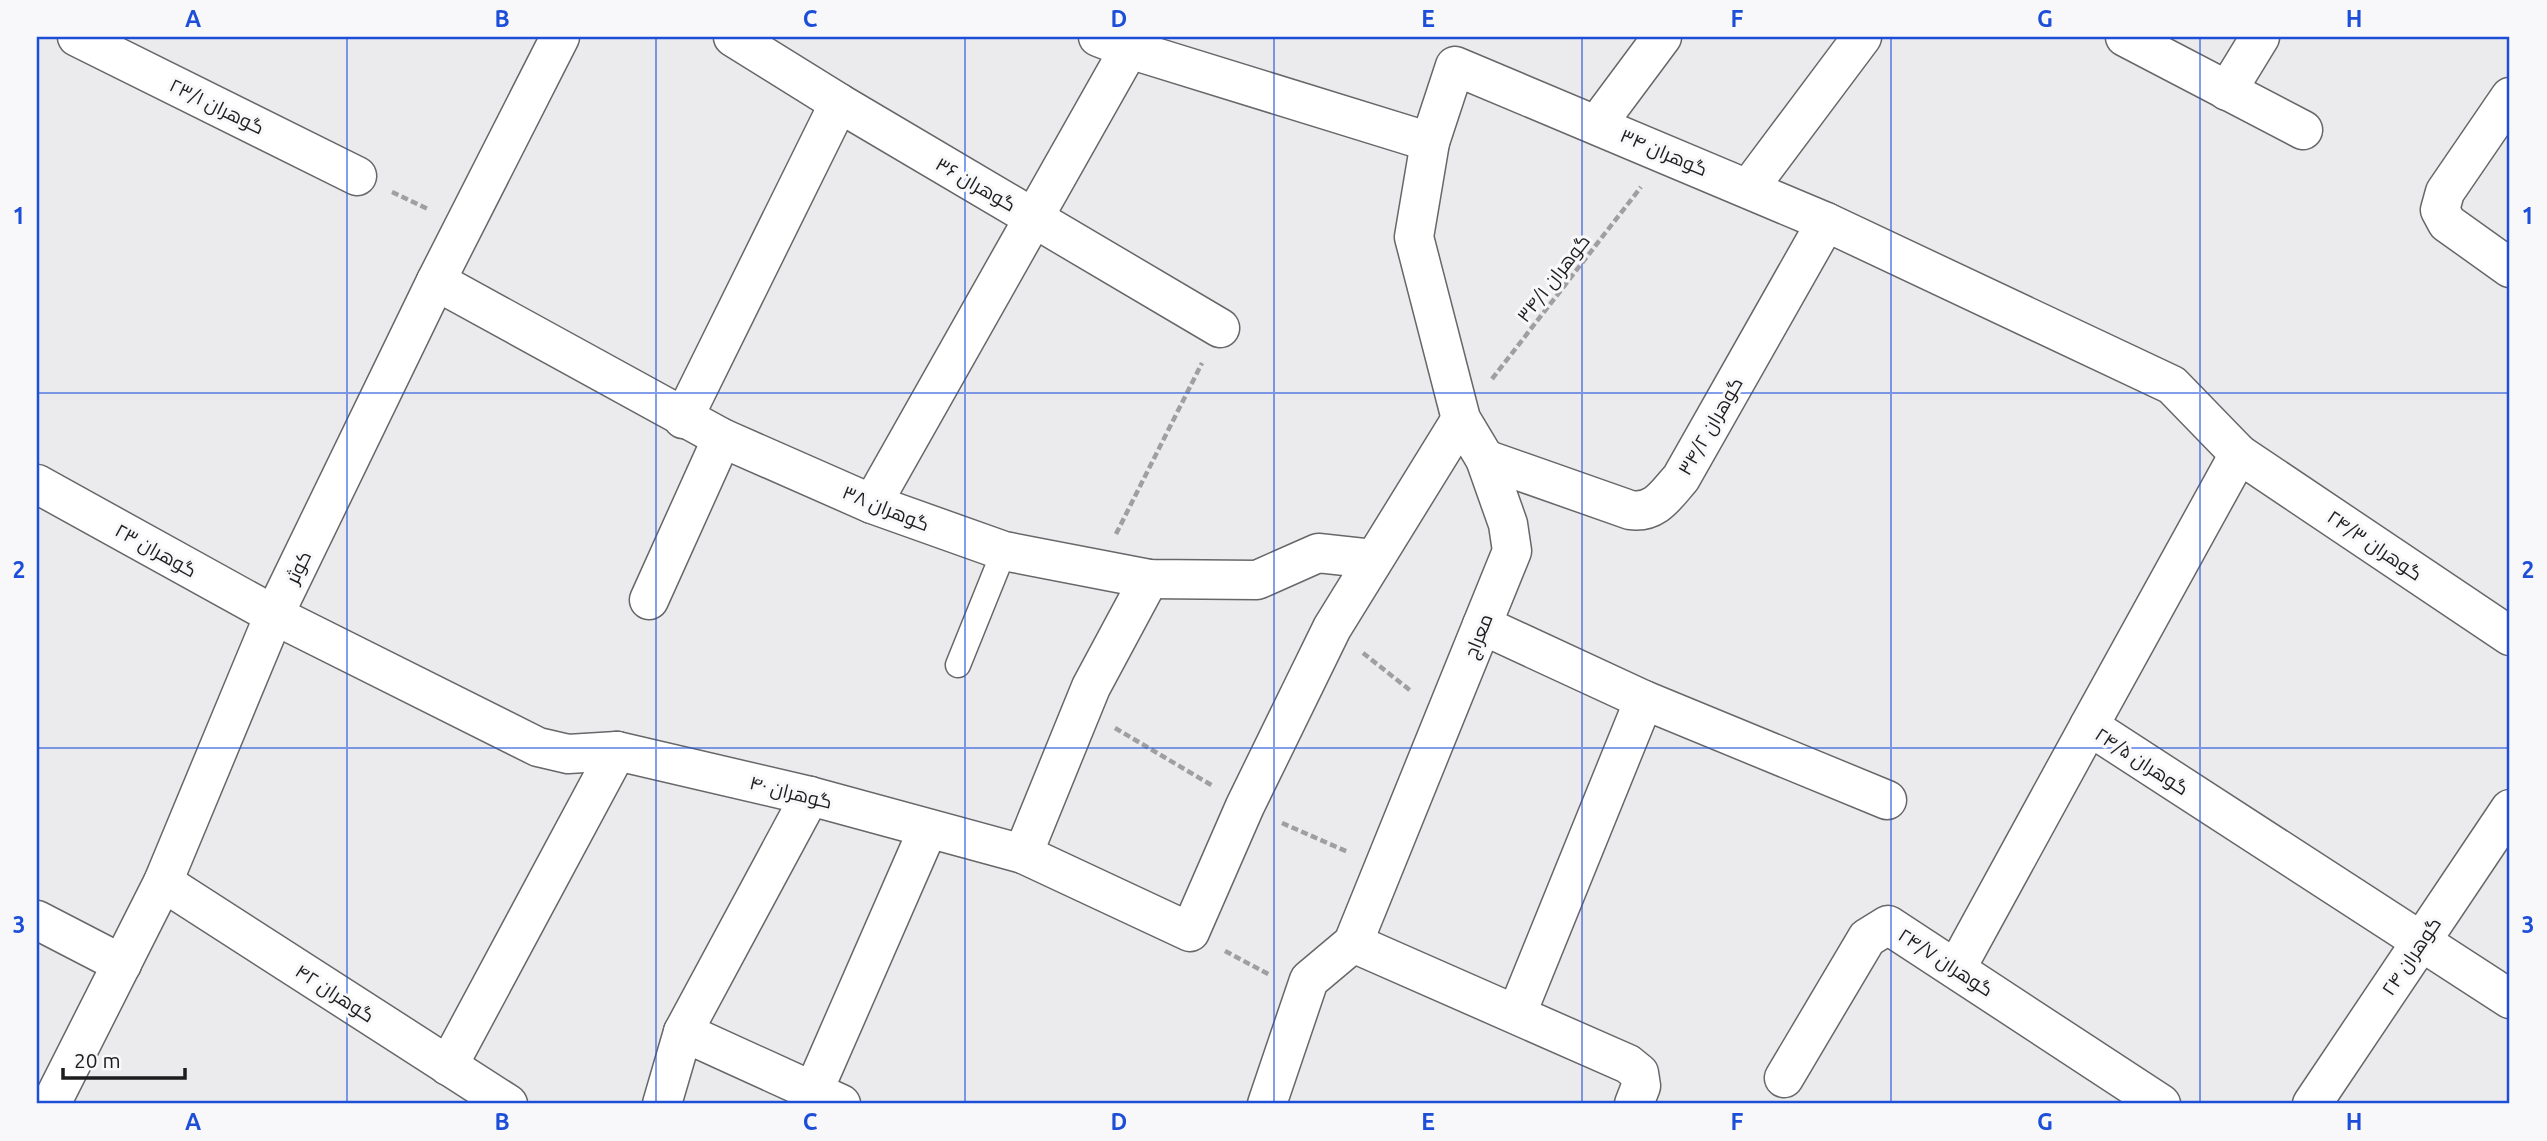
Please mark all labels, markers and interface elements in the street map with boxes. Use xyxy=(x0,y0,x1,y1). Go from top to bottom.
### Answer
text: A xyxy=(185,6,201,31)
text: B xyxy=(494,6,510,31)
text: C xyxy=(803,6,818,31)
text: D xyxy=(1111,6,1127,31)
text: E xyxy=(1421,6,1435,31)
text: F xyxy=(1731,6,1744,31)
text: G xyxy=(2037,6,2053,31)
text: H xyxy=(2346,6,2362,31)
street label: گوهران ۲۳/۱ xyxy=(166,74,268,139)
street label: گوهران ۳۴ xyxy=(1617,124,1711,181)
street label: گوهران ۳۶ xyxy=(932,152,1020,217)
text: 1 xyxy=(13,203,25,228)
text: 1 xyxy=(2522,203,2534,228)
street label: گوهران ۳۴/۱ xyxy=(1512,230,1595,327)
street label: گوهران ۳۴/۲ xyxy=(1673,373,1748,479)
street label: گوهران ۳۸ xyxy=(839,481,933,536)
street label: گوهران ۲۴/۳ xyxy=(2323,505,2426,585)
street label: گوهران ۲۳ xyxy=(111,519,201,582)
street label: کوثر xyxy=(280,547,316,588)
text: 2 xyxy=(13,557,25,582)
text: 2 xyxy=(2522,557,2534,582)
street label: معراج xyxy=(1459,610,1500,663)
street label: گوهران ۲۴/۵ xyxy=(2091,723,2193,800)
street label: گوهران ۴۰ xyxy=(747,771,834,814)
text: 3 xyxy=(13,912,25,937)
text: 3 xyxy=(2522,912,2534,937)
street label: گوهران ۲۴ xyxy=(2377,913,2446,1000)
street label: گوهران ۲۴/۷ xyxy=(1894,923,1997,1002)
street label: گوهران ۴۲ xyxy=(291,959,378,1027)
scale bar xyxy=(63,1036,186,1080)
text: 20 m xyxy=(74,1048,121,1072)
text: A xyxy=(185,1109,201,1134)
text: B xyxy=(494,1109,510,1134)
text: C xyxy=(803,1109,818,1134)
text: D xyxy=(1111,1109,1127,1134)
text: E xyxy=(1421,1109,1435,1134)
text: F xyxy=(1731,1109,1744,1134)
text: G xyxy=(2037,1109,2053,1134)
text: H xyxy=(2346,1109,2362,1134)

